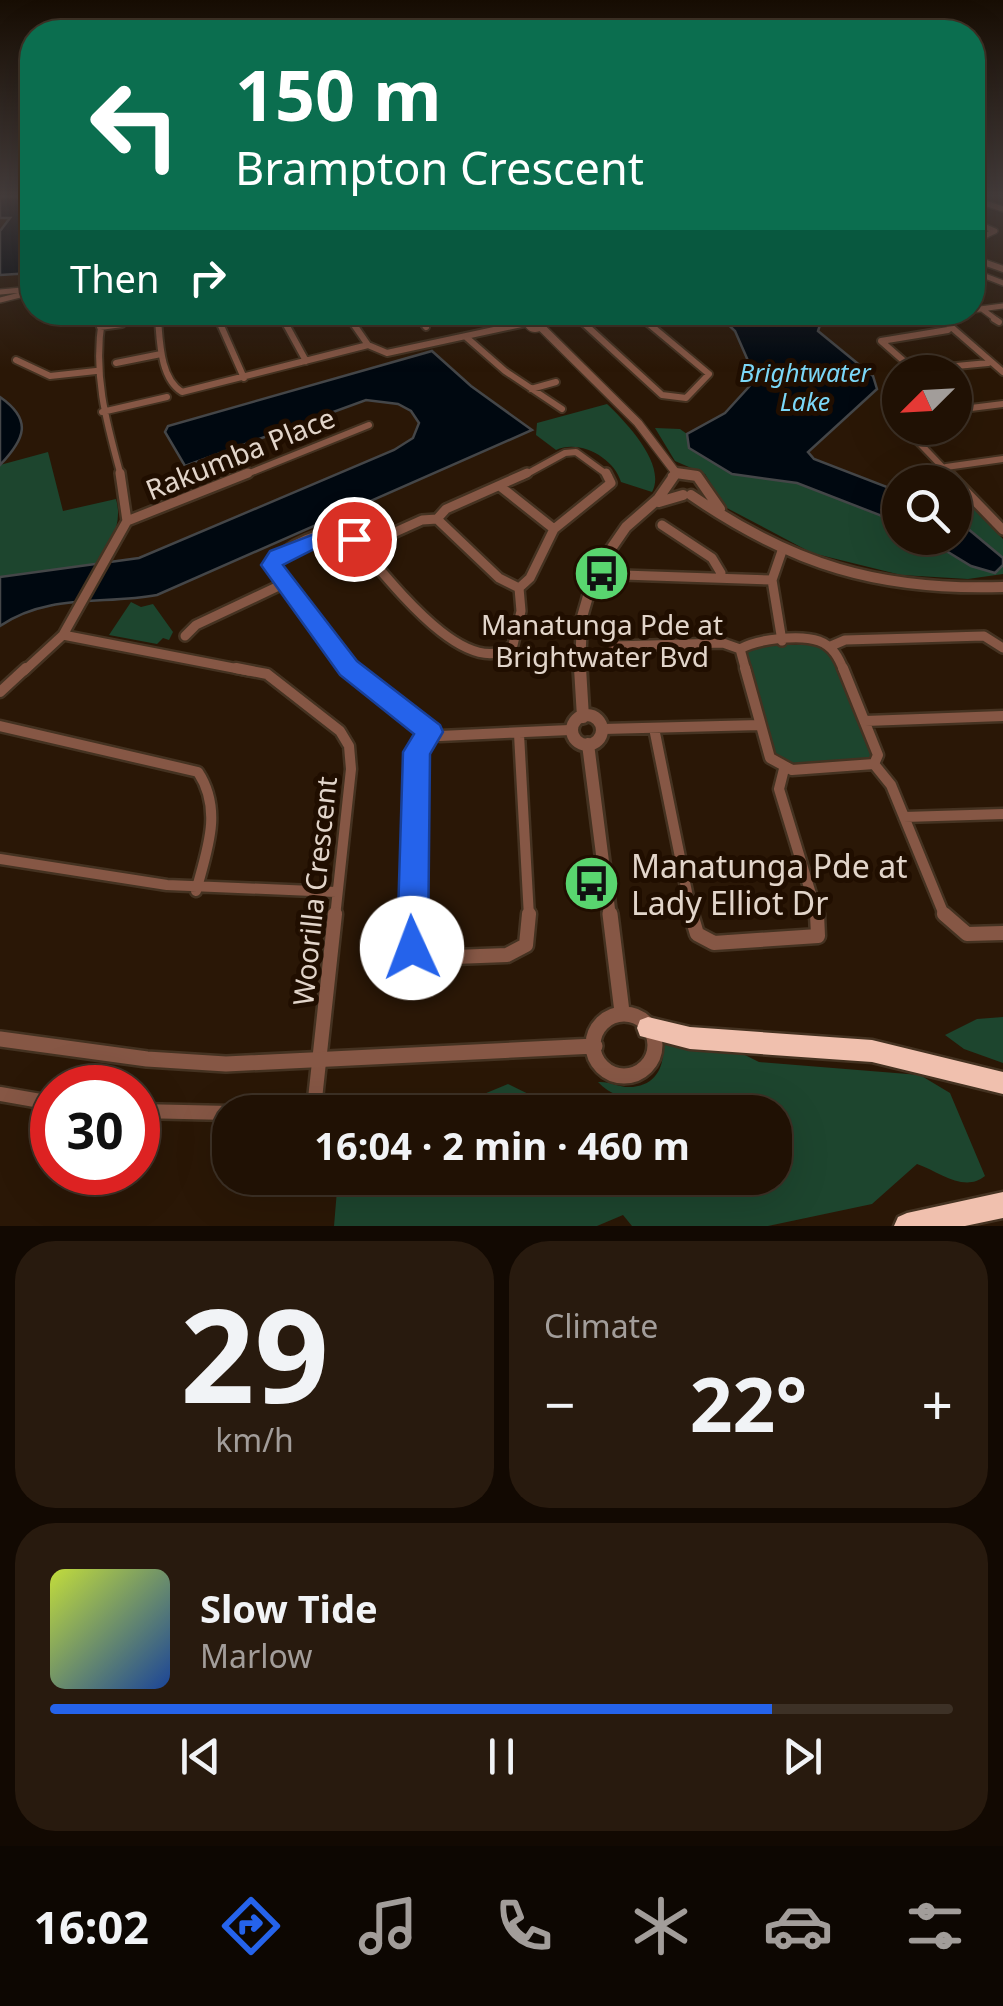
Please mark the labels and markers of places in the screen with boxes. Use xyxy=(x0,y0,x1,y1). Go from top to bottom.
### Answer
pin xyxy=(312,497,397,582)
bus stop icon: Manatunga Pde at Brightwater Bvd xyxy=(572,543,632,603)
place label: Manatunga Pde at Brightwater Bvd xyxy=(481,605,723,675)
place label: Manatunga Pde at Lady Elliot Dr xyxy=(631,844,908,924)
bus stop icon: Manatunga Pde at Lady Elliot Dr xyxy=(562,853,622,913)

